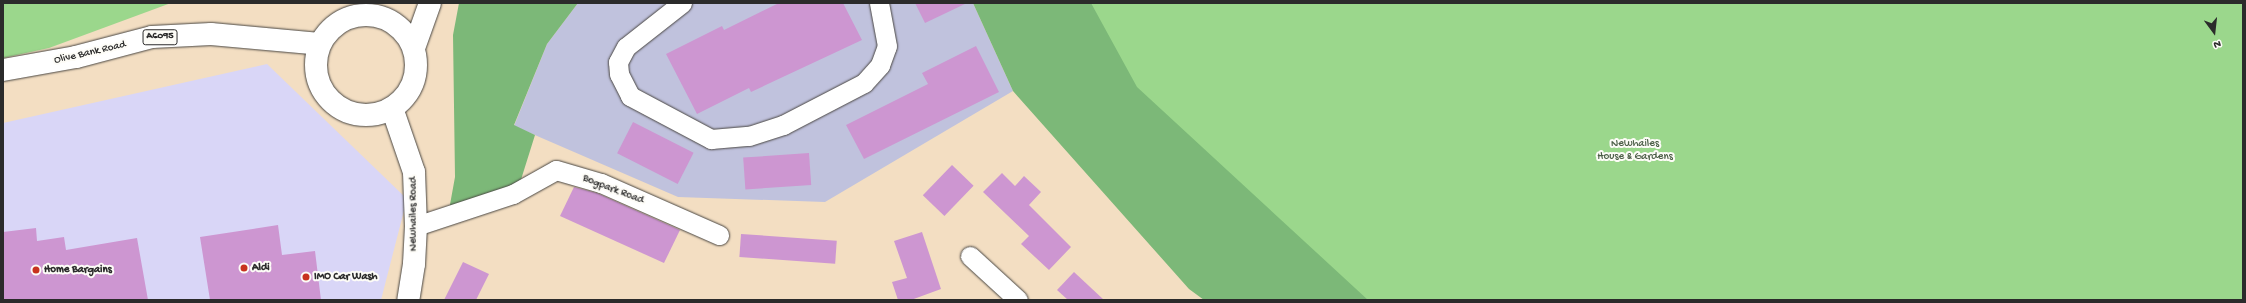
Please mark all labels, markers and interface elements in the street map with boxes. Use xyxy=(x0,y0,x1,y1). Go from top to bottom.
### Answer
north arrow xyxy=(2194,12,2234,52)
road number: A6095 xyxy=(142,29,178,45)
text: N xyxy=(2212,37,2222,50)
street label: Olive Bank Road xyxy=(53,38,127,68)
park label: Newhailes House & Gardens xyxy=(1597,138,1673,164)
street label: Bogpark Road xyxy=(581,172,645,208)
street label: Newhailes Road xyxy=(407,177,421,251)
place label: Aldi xyxy=(252,261,270,275)
place label: Home Bargains xyxy=(44,263,112,277)
marker: Aldi xyxy=(239,263,249,273)
marker: Home Bargains xyxy=(31,265,41,275)
place label: IMO Car Wash xyxy=(314,270,377,284)
marker: IMO Car Wash xyxy=(301,272,311,282)

